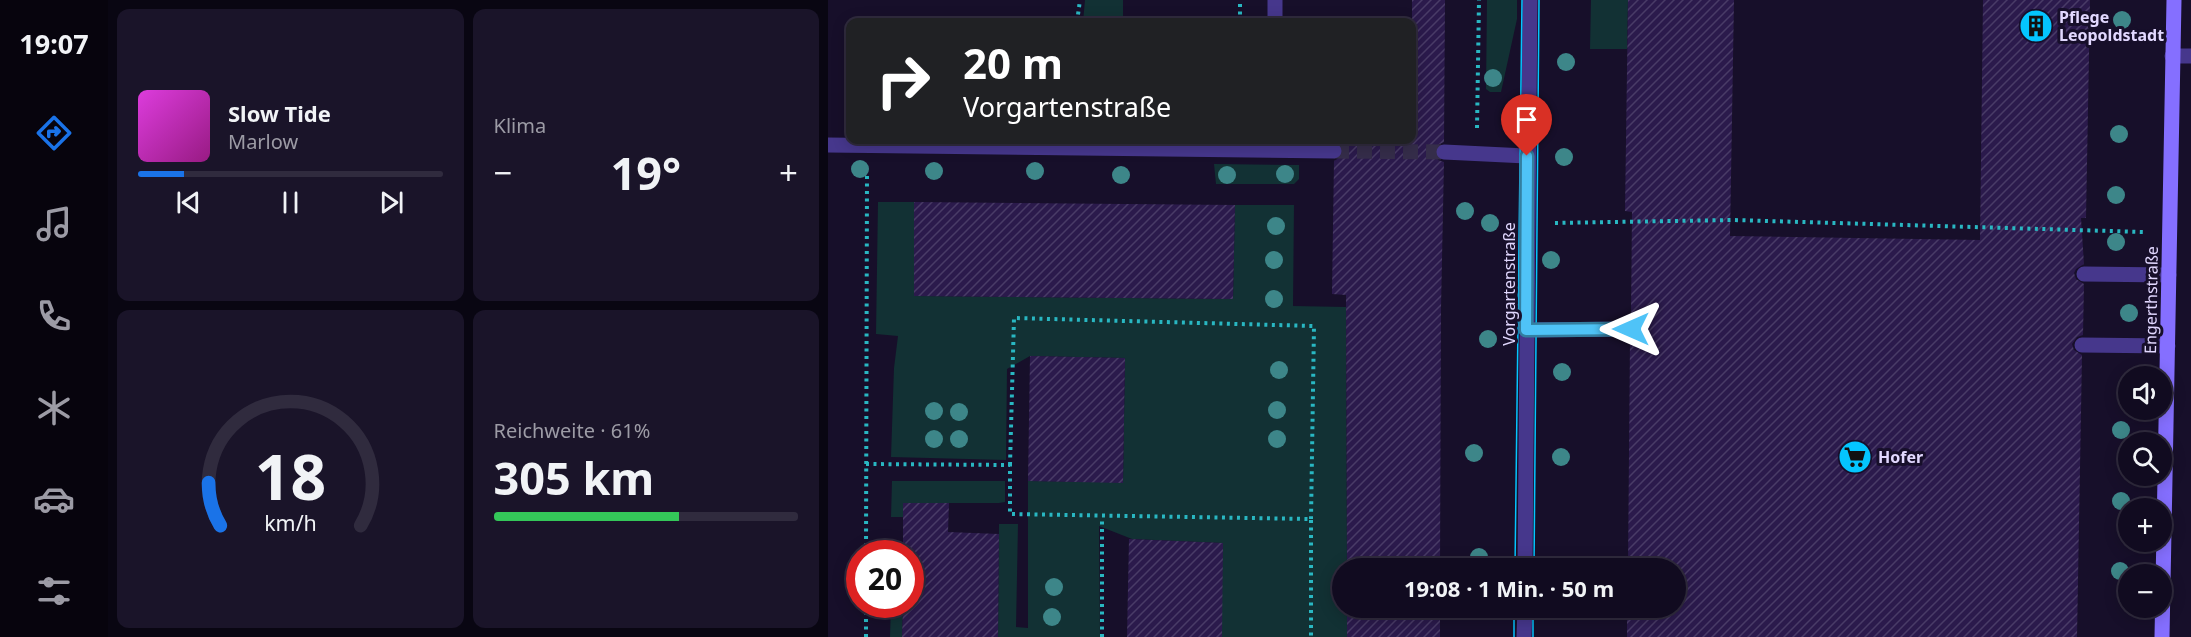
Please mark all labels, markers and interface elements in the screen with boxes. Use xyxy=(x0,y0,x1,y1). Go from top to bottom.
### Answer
place label: Pflege Leopoldstadt xyxy=(2059,6,2164,46)
building icon: Pflege Leopoldstadt xyxy=(2018,8,2054,44)
text: 19:07 xyxy=(19,25,89,62)
text: 20 m xyxy=(963,34,1063,91)
icon: right xyxy=(864,42,942,120)
text: Vorgartenstraße xyxy=(963,88,1171,125)
pin xyxy=(1501,94,1552,156)
text: Slow Tide xyxy=(228,98,331,128)
icon: arrive xyxy=(1510,103,1543,136)
icon: directions xyxy=(33,112,75,154)
text: Klima xyxy=(494,112,546,139)
text: Marlow xyxy=(228,128,298,155)
text: 19° xyxy=(610,142,681,203)
text: − xyxy=(494,150,512,195)
text: + xyxy=(779,150,798,195)
icon: previous xyxy=(172,186,205,219)
icon: pause xyxy=(274,186,307,219)
icon: next xyxy=(375,186,408,219)
icon: music xyxy=(33,203,75,245)
street label: Vorgartenstraße xyxy=(1498,222,1520,346)
street label: Engerthstraße xyxy=(2139,246,2163,354)
icon: phone xyxy=(33,295,75,337)
position arrow xyxy=(1599,297,1663,361)
map controls xyxy=(2118,366,2172,618)
button: sound xyxy=(2118,366,2172,420)
icon: climate xyxy=(33,387,75,429)
text: Reichweite · 61% xyxy=(494,417,650,444)
button: search xyxy=(2118,432,2172,486)
text: 18 xyxy=(255,433,326,518)
supermarket icon: Hofer xyxy=(1837,439,1873,475)
place label: Hofer xyxy=(1878,446,1923,468)
text: 305 km xyxy=(494,447,654,508)
icon: car xyxy=(33,478,75,520)
button: + xyxy=(2118,498,2172,552)
text: km/h xyxy=(264,508,317,537)
speed limit sign: 20 xyxy=(846,540,924,618)
button: − xyxy=(2118,564,2172,618)
icon: filters xyxy=(33,570,75,612)
text: 19:08 · 1 Min. · 50 m xyxy=(1404,573,1614,603)

